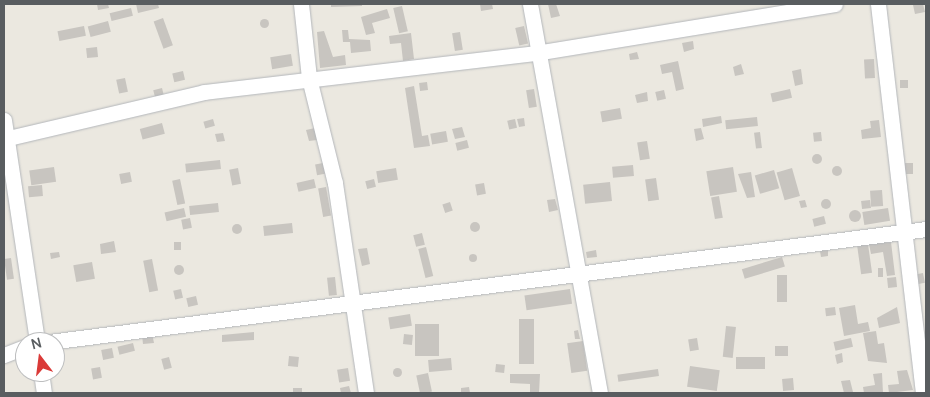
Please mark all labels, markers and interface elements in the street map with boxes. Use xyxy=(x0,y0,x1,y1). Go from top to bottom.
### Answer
north arrow xyxy=(15,332,65,382)
text: N xyxy=(29,333,44,353)

